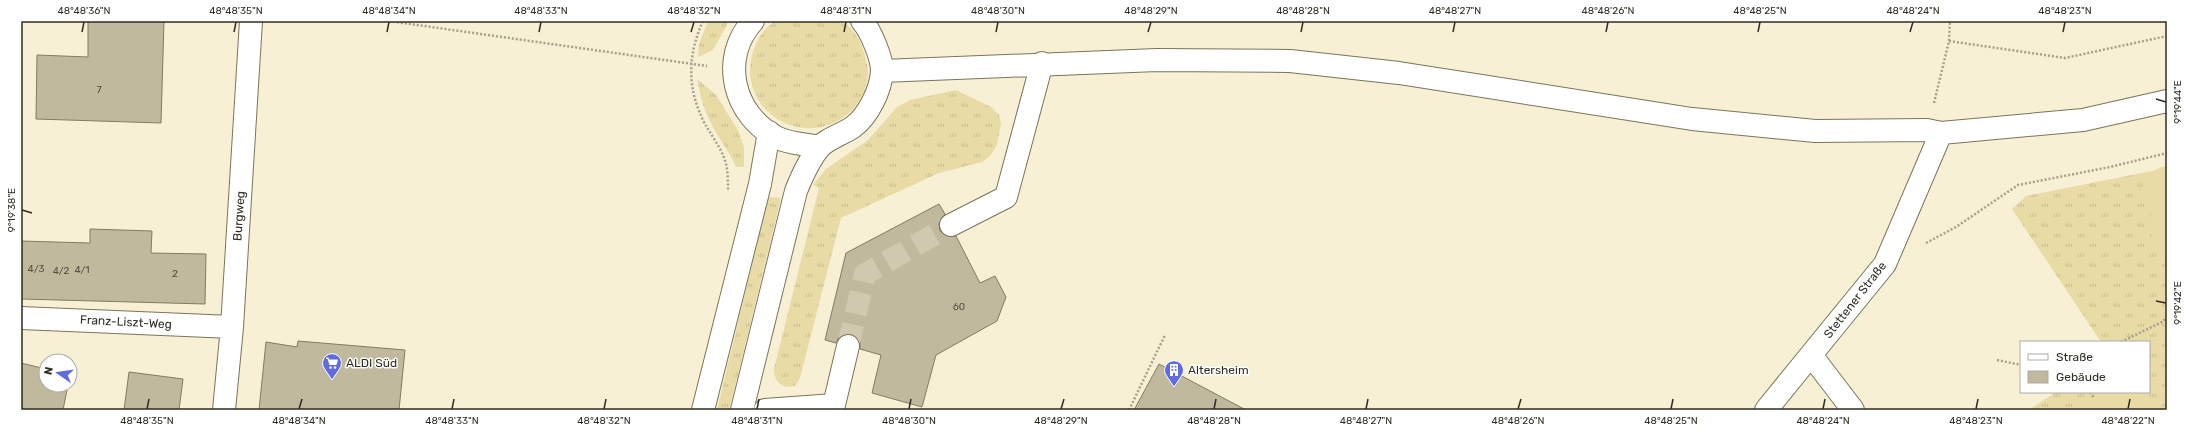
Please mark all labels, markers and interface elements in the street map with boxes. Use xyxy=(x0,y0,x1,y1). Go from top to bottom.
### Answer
text: 48°48'36"N xyxy=(57,5,111,17)
text: 48°48'35"N xyxy=(209,5,263,17)
text: 48°48'34"N xyxy=(362,5,416,17)
text: 48°48'33"N xyxy=(514,5,568,17)
text: 48°48'32"N xyxy=(667,5,721,17)
text: 48°48'31"N xyxy=(820,5,872,17)
text: 48°48'30"N xyxy=(971,5,1025,17)
text: 48°48'29"N xyxy=(1124,5,1178,17)
text: 48°48'28"N xyxy=(1276,5,1330,17)
text: 48°48'27"N xyxy=(1429,5,1481,17)
text: 48°48'26"N xyxy=(1582,5,1635,17)
text: 48°48'25"N xyxy=(1733,5,1787,17)
text: 48°48'24"N xyxy=(1886,5,1940,17)
text: 48°48'23"N xyxy=(2038,5,2092,17)
text: 9°19'44"E xyxy=(2172,80,2184,124)
house number: 7 xyxy=(96,84,102,96)
text: 9°19'38"E xyxy=(6,188,18,232)
street label: Burgweg xyxy=(230,190,248,242)
street label: Stettener Straße xyxy=(1821,259,1889,341)
house number: 4/3 xyxy=(27,263,45,275)
house number: 4/1 xyxy=(74,264,90,276)
house number: 4/2 xyxy=(53,265,69,277)
house number: 2 xyxy=(172,268,178,280)
text: 9°19'42"E xyxy=(2172,281,2184,325)
house number: 60 xyxy=(953,301,965,313)
street label: Franz-Liszt-Weg xyxy=(80,313,172,331)
legend xyxy=(2020,341,2150,393)
text: Straße xyxy=(2056,350,2093,364)
supermarket icon: ALDI Süd xyxy=(321,352,343,380)
north arrow xyxy=(38,353,78,393)
place label: ALDI Süd xyxy=(346,356,397,370)
building icon: Altersheim xyxy=(1163,359,1185,387)
place label: Altersheim xyxy=(1188,363,1249,377)
text: N xyxy=(42,365,56,376)
text: Gebäude xyxy=(2056,370,2106,384)
text: 48°48'35"N xyxy=(120,415,174,427)
text: 48°48'34"N xyxy=(272,415,326,427)
text: 48°48'33"N xyxy=(425,415,479,427)
text: 48°48'32"N xyxy=(577,415,631,427)
text: 48°48'31"N xyxy=(731,415,783,427)
text: 48°48'30"N xyxy=(882,415,936,427)
text: 48°48'29"N xyxy=(1034,415,1088,427)
text: 48°48'28"N xyxy=(1187,415,1241,427)
text: 48°48'27"N xyxy=(1340,415,1392,427)
text: 48°48'26"N xyxy=(1492,415,1545,427)
text: 48°48'25"N xyxy=(1644,415,1698,427)
text: 48°48'24"N xyxy=(1796,415,1850,427)
text: 48°48'23"N xyxy=(1949,415,2003,427)
text: 48°48'22"N xyxy=(2101,415,2155,427)

